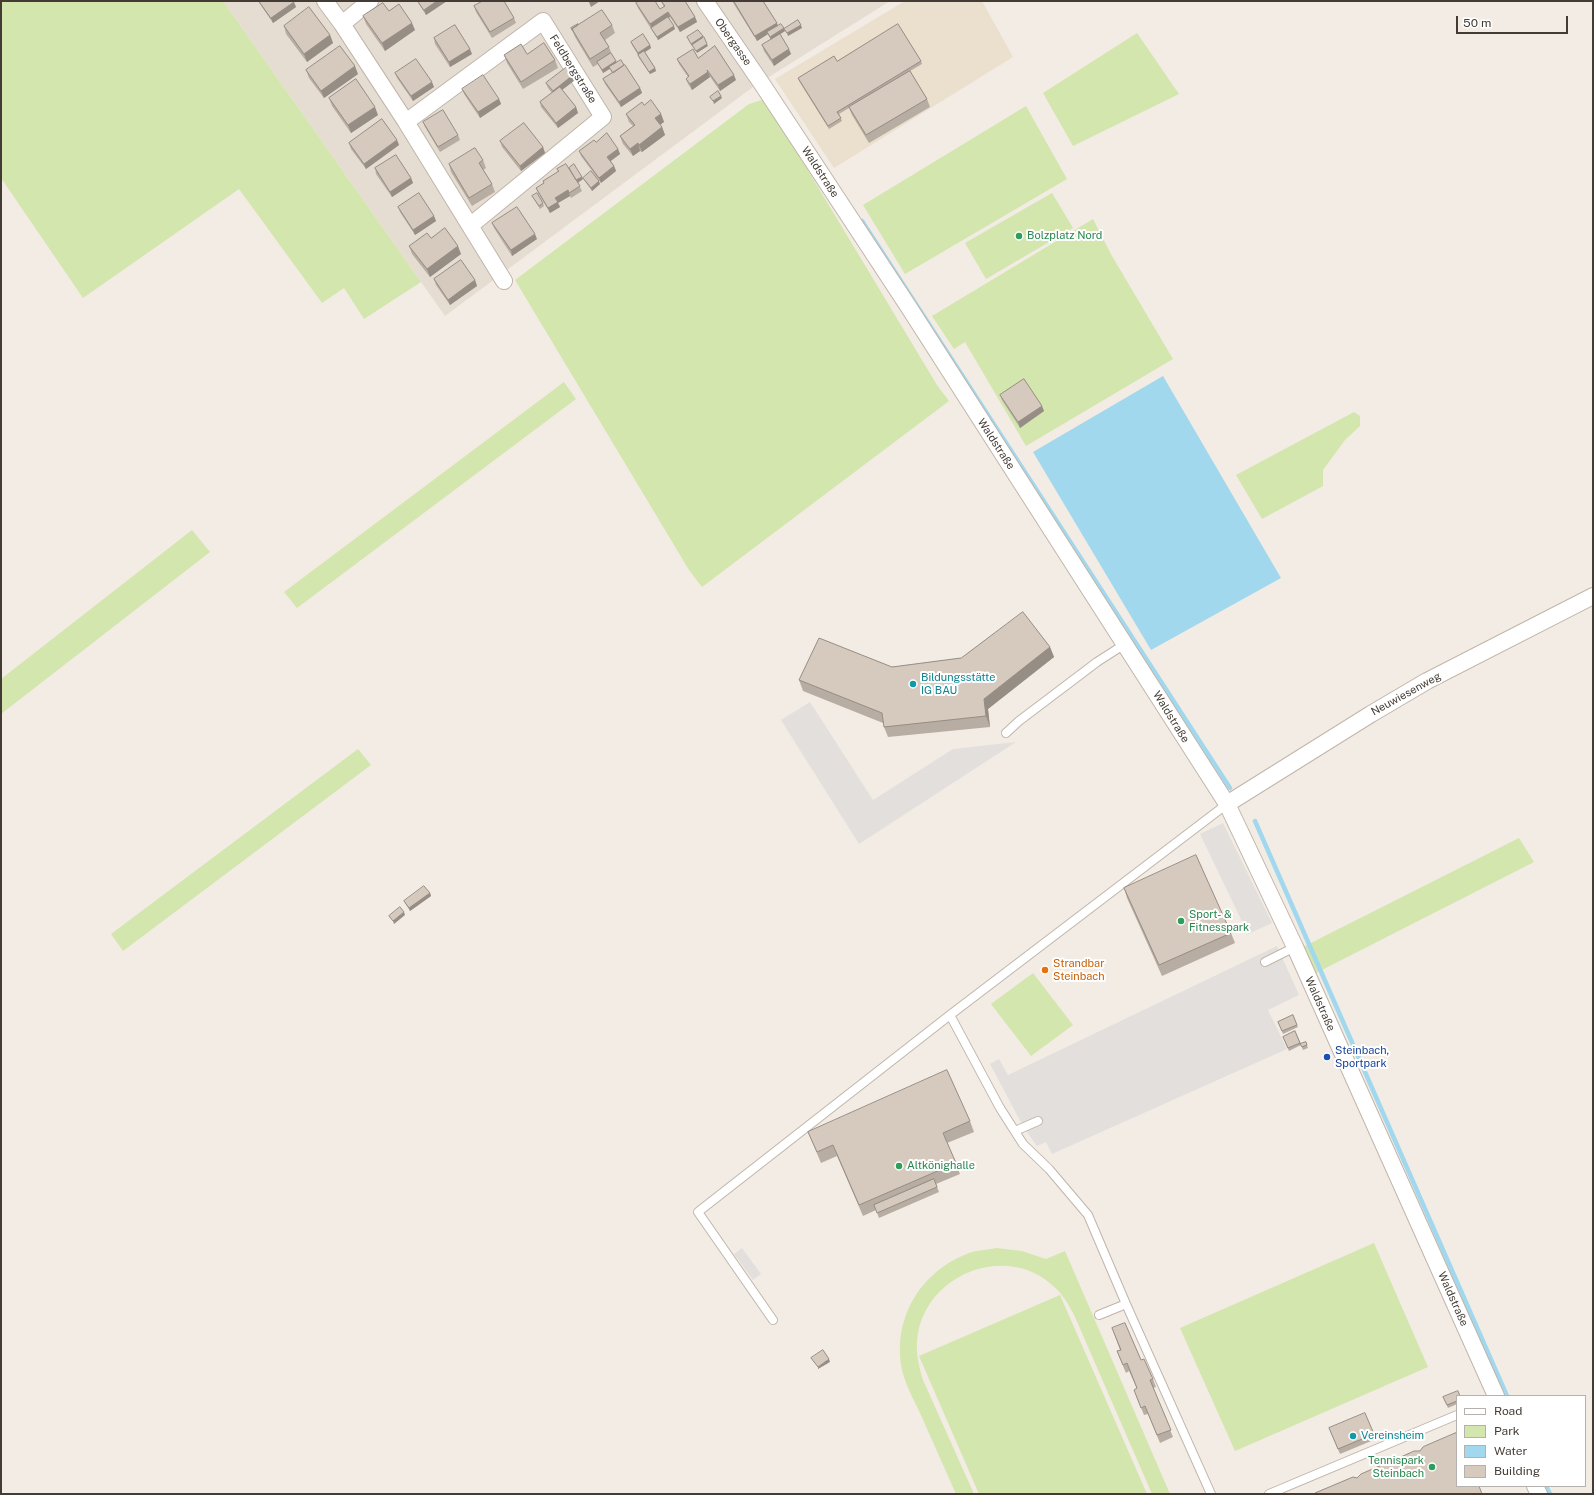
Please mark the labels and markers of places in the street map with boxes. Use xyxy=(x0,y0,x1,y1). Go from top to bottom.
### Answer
place label: Bolzplatz Nord xyxy=(1027,229,1102,243)
marker: Bolzplatz Nord xyxy=(1014,231,1024,241)
place label: Bildungsstätte IG BAU xyxy=(921,671,995,697)
marker: Bildungsstätte IG BAU xyxy=(908,679,918,689)
place label: Sport- & Fitnesspark xyxy=(1189,908,1249,934)
marker: Sport- & Fitnesspark xyxy=(1176,916,1186,926)
place label: Strandbar Steinbach xyxy=(1053,957,1104,983)
marker: Strandbar Steinbach xyxy=(1040,965,1050,975)
place label: Steinbach, Sportpark xyxy=(1335,1044,1389,1070)
marker: Steinbach, Sportpark xyxy=(1322,1052,1332,1062)
place label: Altkönighalle xyxy=(907,1159,975,1173)
marker: Altkönighalle xyxy=(894,1161,904,1171)
place label: Vereinsheim xyxy=(1361,1429,1424,1443)
marker: Vereinsheim xyxy=(1348,1431,1358,1441)
place label: Tennispark Steinbach xyxy=(1368,1454,1424,1480)
marker: Tennispark Steinbach xyxy=(1427,1462,1437,1472)

